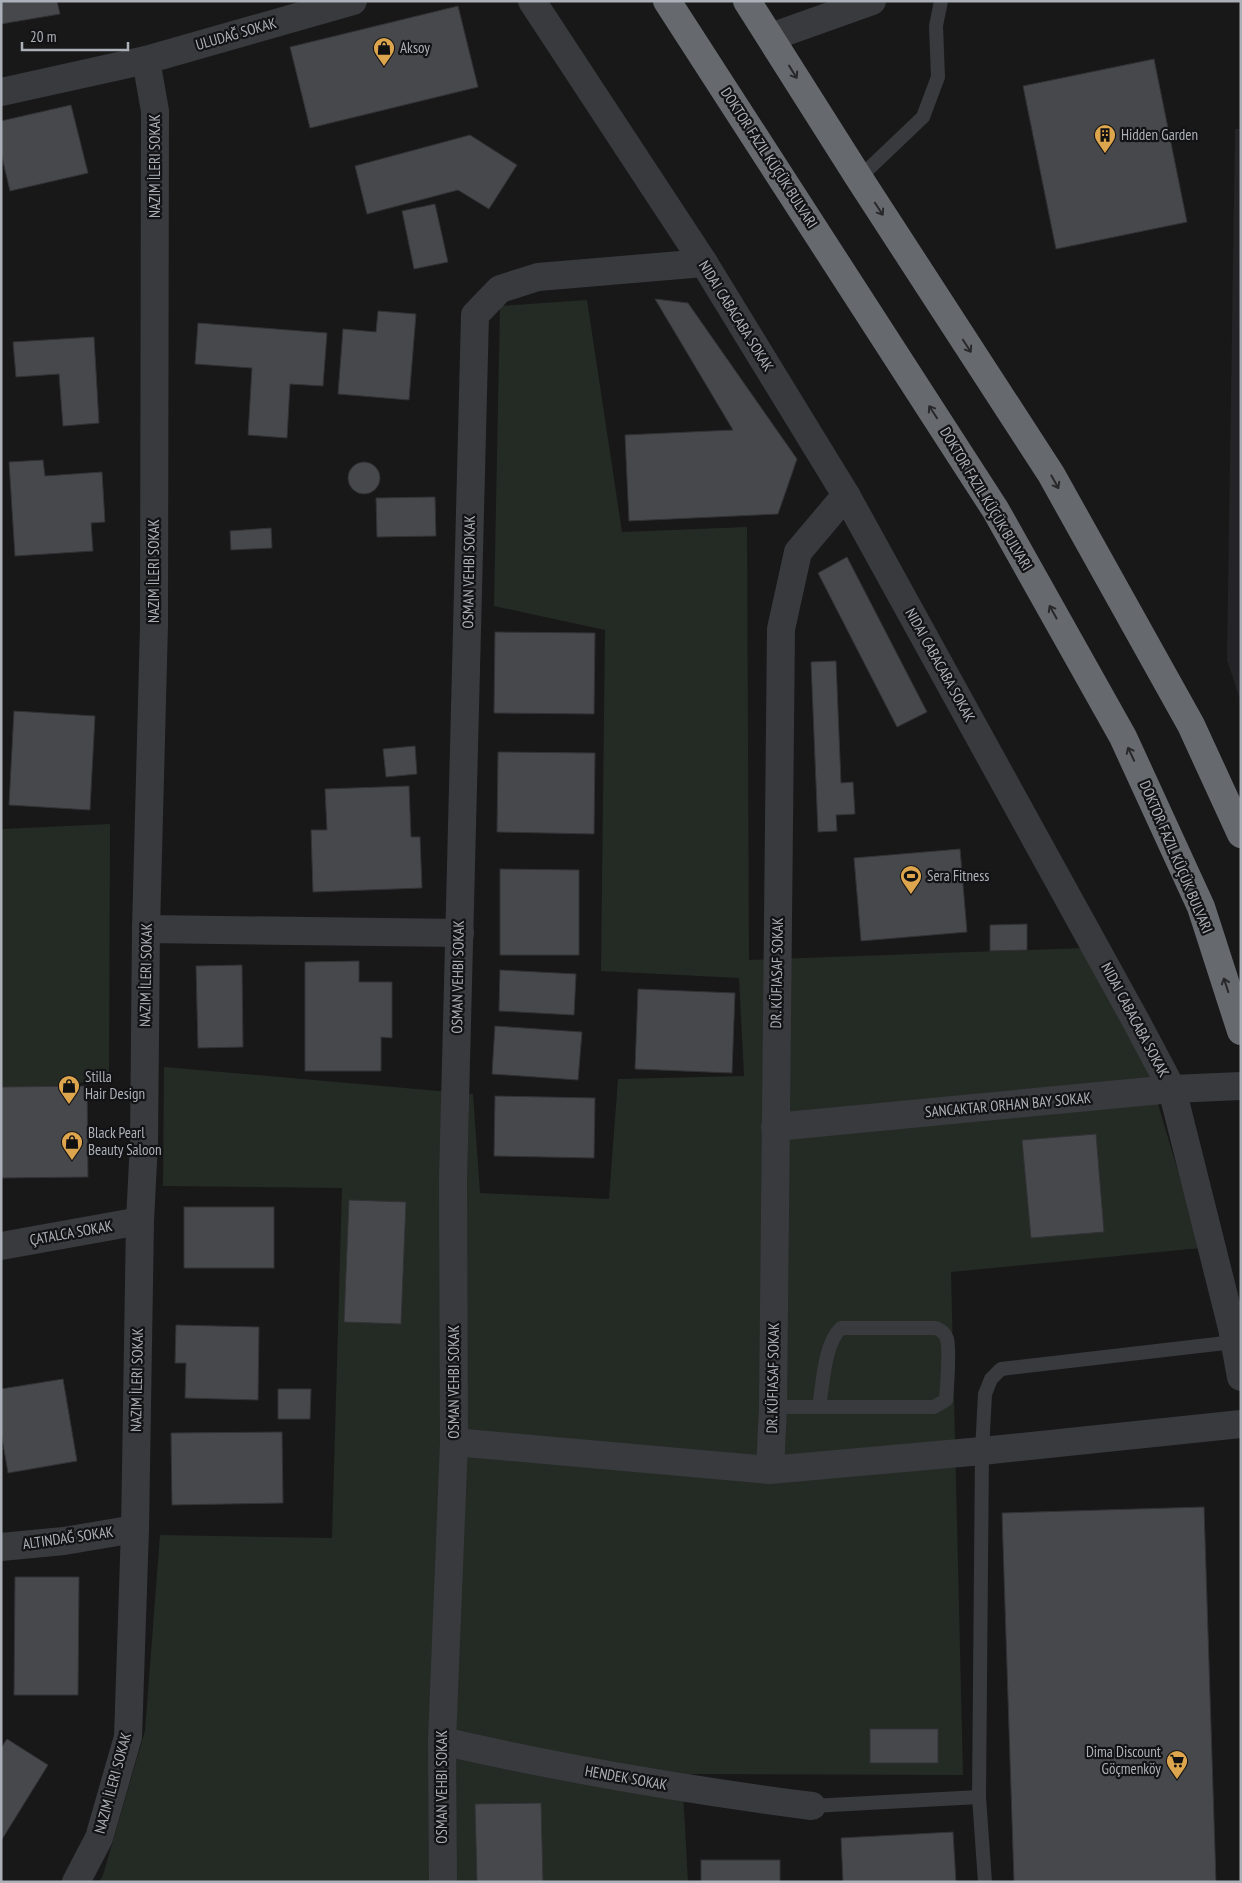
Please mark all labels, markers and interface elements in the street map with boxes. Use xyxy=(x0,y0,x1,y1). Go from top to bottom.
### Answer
street label: ULUDAĞ SOKAK xyxy=(193,13,279,54)
scale bar xyxy=(22,20,129,52)
text: 20 m xyxy=(30,27,56,46)
shop icon: Aksoy xyxy=(372,36,396,67)
place label: Aksoy xyxy=(400,38,430,57)
one-way arrow xyxy=(788,64,798,78)
street label: DOKTOR FAZIL KÜÇÜK BULVARI xyxy=(717,84,822,232)
street label: NAZIM İLERI SOKAK xyxy=(145,113,164,218)
building icon: Hidden Garden xyxy=(1093,123,1117,154)
place label: Hidden Garden xyxy=(1121,125,1198,144)
one-way arrow xyxy=(874,202,884,216)
street label: NIDAI CABACABA SOKAK xyxy=(695,257,778,375)
one-way arrow xyxy=(963,338,973,352)
one-way arrow xyxy=(928,406,938,420)
street label: DOKTOR FAZIL KÜÇÜK BULVARI xyxy=(936,424,1037,574)
one-way arrow xyxy=(1051,475,1061,489)
street label: OSMAN VEHBI SOKAK xyxy=(458,514,479,629)
street label: NAZIM İLERI SOKAK xyxy=(144,518,163,623)
one-way arrow xyxy=(1048,604,1058,619)
street label: NIDAI CABACABA SOKAK xyxy=(901,605,980,725)
one-way arrow xyxy=(1126,747,1135,762)
street label: DOKTOR FAZIL KÜÇÜK BULVARI xyxy=(1136,778,1217,936)
sports icon: Sera Fitness xyxy=(899,864,923,895)
place label: Sera Fitness xyxy=(927,866,989,885)
street label: DR. KÜFIASAF SOKAK xyxy=(766,917,787,1029)
street label: OSMAN VEHBI SOKAK xyxy=(447,919,468,1034)
street label: NAZIM İLERI SOKAK xyxy=(135,922,156,1027)
street label: NIDAI CABACABA SOKAK xyxy=(1097,959,1174,1081)
one-way arrow xyxy=(1221,977,1230,993)
place label: Stilla Hair Design xyxy=(85,1067,145,1103)
shop icon: Stilla Hair Design xyxy=(57,1074,81,1105)
street label: SANCAKTAR ORHAN BAY SOKAK xyxy=(924,1088,1092,1121)
place label: Black Pearl Beauty Saloon xyxy=(88,1123,162,1159)
shop icon: Black Pearl Beauty Saloon xyxy=(60,1130,84,1161)
street label: ÇATALCA SOKAK xyxy=(28,1216,114,1249)
street label: DR. KÜFIASAF SOKAK xyxy=(762,1322,783,1434)
street label: OSMAN VEHBI SOKAK xyxy=(444,1325,463,1439)
street label: NAZIM İLERI SOKAK xyxy=(126,1327,147,1432)
street label: ALTINDAĞ SOKAK xyxy=(21,1522,115,1553)
street label: NAZIM İLERI SOKAK xyxy=(90,1730,135,1836)
street label: OSMAN VEHBI SOKAK xyxy=(432,1730,451,1844)
place label: Dima Discount Göçmenköy xyxy=(1086,1742,1161,1778)
supermarket icon: Dima Discount Göçmenköy xyxy=(1165,1749,1189,1780)
street label: HENDEK SOKAK xyxy=(583,1761,669,1794)

